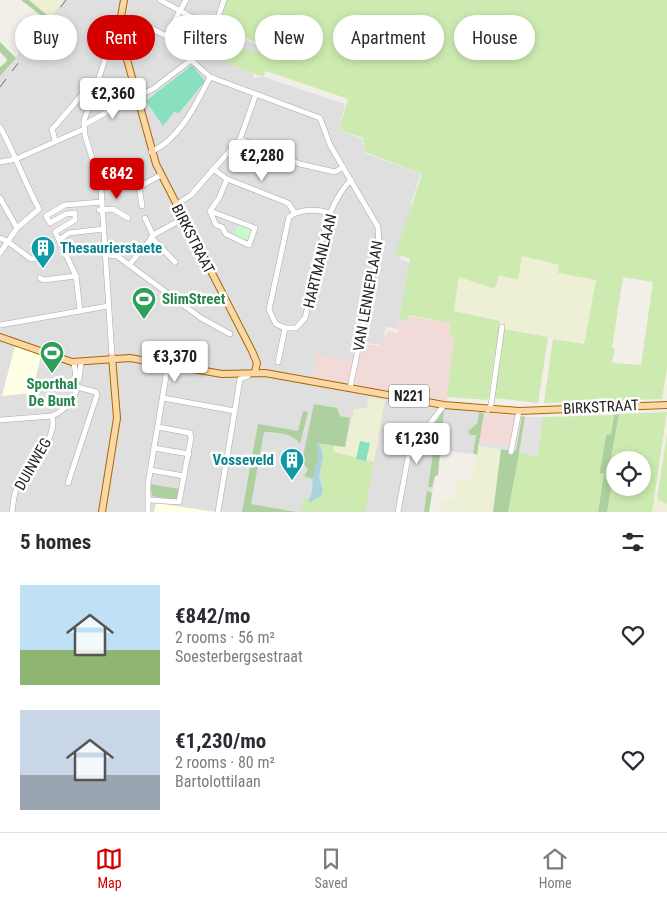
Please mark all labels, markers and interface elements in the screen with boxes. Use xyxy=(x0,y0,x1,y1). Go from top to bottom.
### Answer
chip: Buy xyxy=(15,15,77,60)
chip: Rent xyxy=(87,15,155,60)
chip: Filters xyxy=(165,15,245,60)
chip: New xyxy=(255,15,323,60)
chip: Apartment xyxy=(333,15,444,60)
chip: House xyxy=(454,15,535,60)
pin: €2,360 xyxy=(72,78,154,120)
text: €2,360 xyxy=(91,84,135,103)
pin: €2,280 xyxy=(221,140,303,182)
text: €2,280 xyxy=(240,146,284,165)
pin: €842 xyxy=(87,158,147,200)
text: €842 xyxy=(101,164,133,183)
street label: BIRKSTRAAT xyxy=(168,201,218,277)
street label: HARTMANLAAN xyxy=(300,212,340,310)
building icon: Thesaurierstaete xyxy=(30,235,56,269)
place label: Thesaurierstaete xyxy=(60,239,162,257)
street label: VAN LENNEPLAAN xyxy=(349,239,387,353)
sports icon: SlimStreet xyxy=(131,286,157,320)
place label: SlimStreet xyxy=(162,290,226,308)
sports icon: Sporthal De Bunt xyxy=(39,340,65,374)
pin: €3,370 xyxy=(134,340,216,383)
text: €3,370 xyxy=(153,347,197,366)
place label: Sporthal De Bunt xyxy=(26,375,78,410)
road number: N221 xyxy=(389,384,429,408)
street label: BIRKSTRAAT xyxy=(563,396,640,418)
pin: €1,230 xyxy=(376,422,458,465)
text: €1,230 xyxy=(395,429,439,448)
street label: DUINWEG xyxy=(11,434,55,494)
building icon: Vosseveld xyxy=(279,447,305,481)
place label: Vosseveld xyxy=(212,451,274,469)
map controls xyxy=(606,451,651,496)
button: locate xyxy=(606,451,651,496)
icon: filters xyxy=(619,528,647,556)
text: 5 homes xyxy=(20,530,91,554)
text: €842/mo xyxy=(175,604,250,628)
icon: home xyxy=(60,605,120,665)
icon: heart xyxy=(619,621,647,649)
text: 2 rooms · 56 m² xyxy=(175,628,275,647)
text: Soesterbergsestraat xyxy=(175,647,303,666)
text: €1,230/mo xyxy=(175,729,266,753)
icon: home xyxy=(60,730,120,790)
icon: heart xyxy=(619,746,647,774)
text: 2 rooms · 80 m² xyxy=(175,753,275,772)
text: Bartolottilaan xyxy=(175,772,261,791)
tab: Map xyxy=(95,845,123,891)
tab: Saved xyxy=(314,845,348,891)
tab: Home xyxy=(539,845,572,891)

